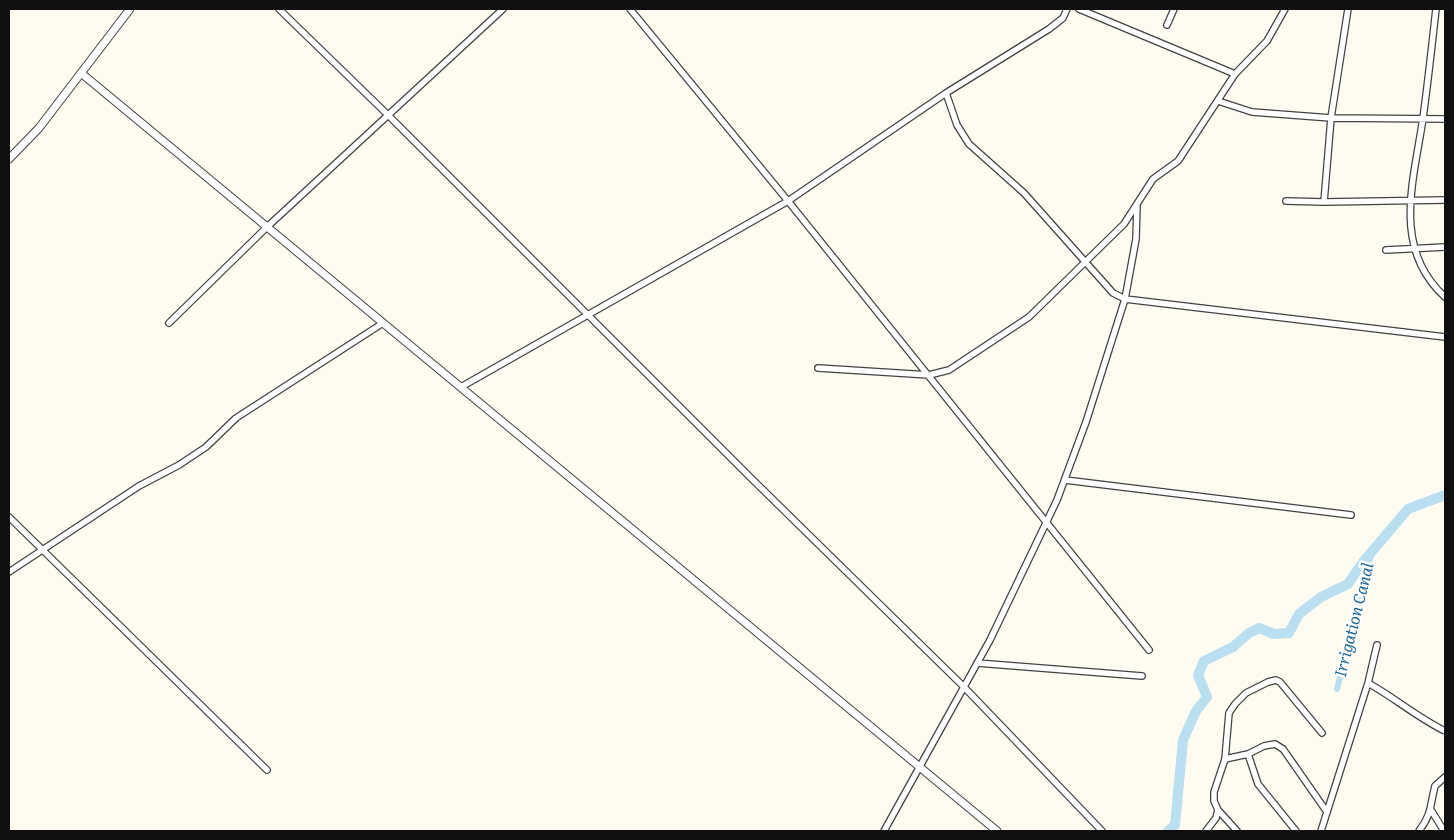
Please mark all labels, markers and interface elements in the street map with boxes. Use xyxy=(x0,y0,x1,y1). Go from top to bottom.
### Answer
water label: Irrigation Canal xyxy=(1332,561,1378,679)

